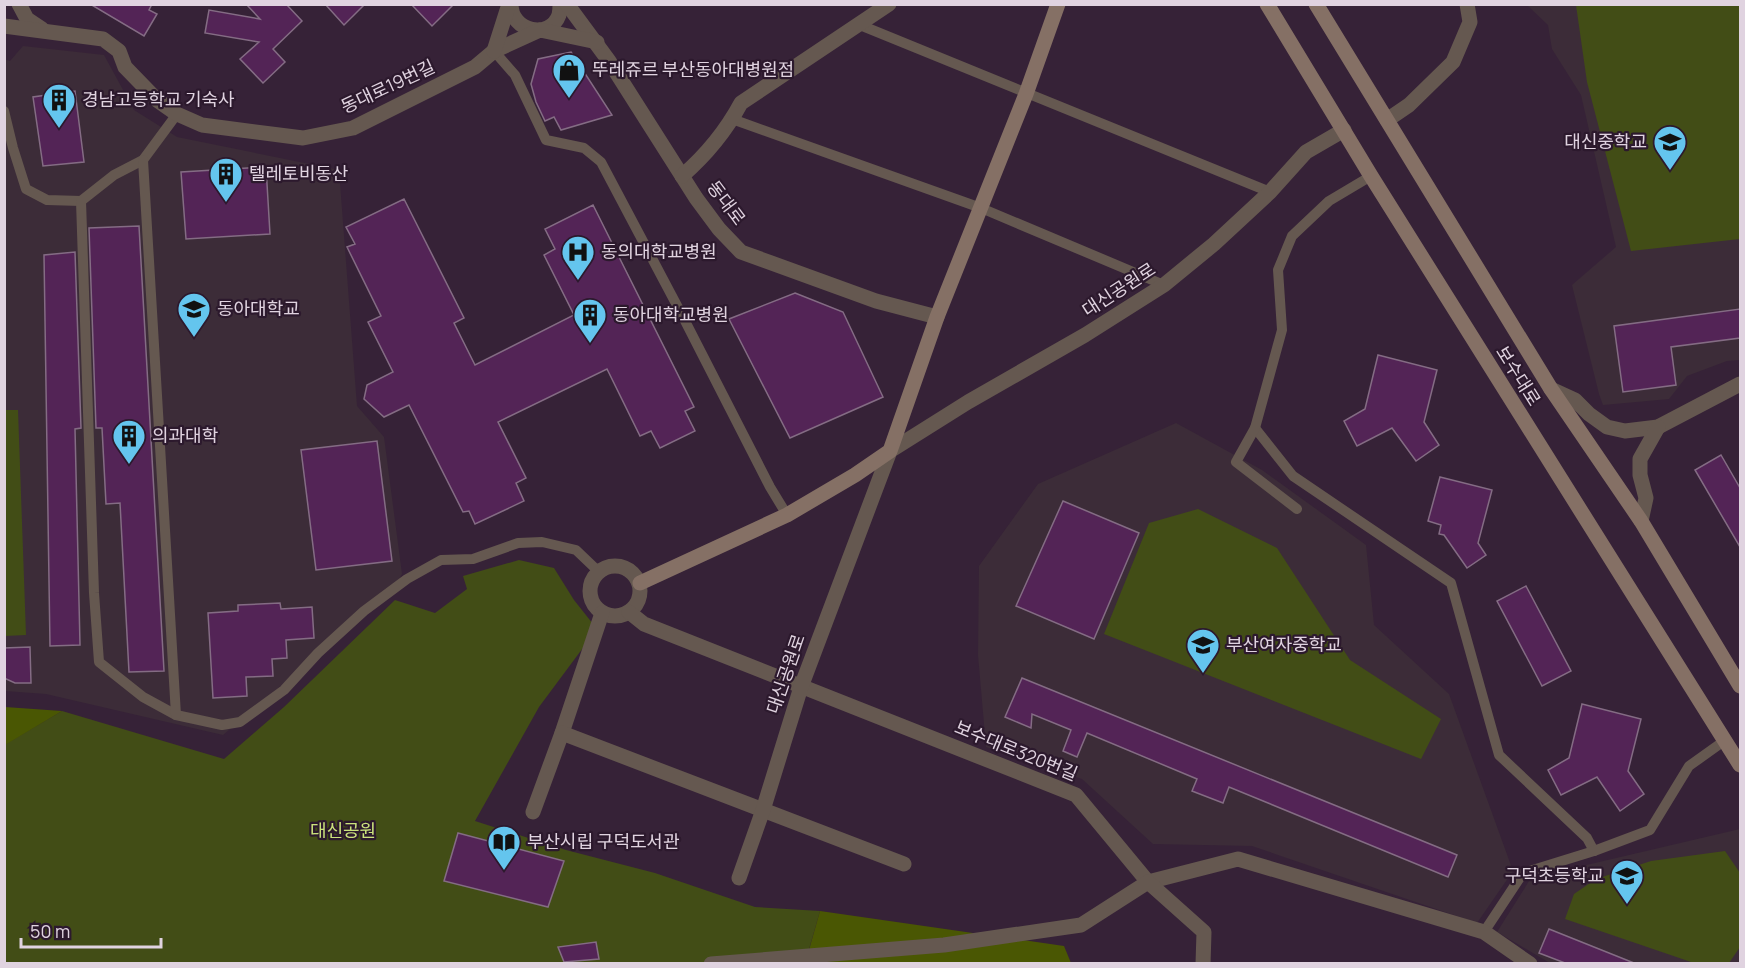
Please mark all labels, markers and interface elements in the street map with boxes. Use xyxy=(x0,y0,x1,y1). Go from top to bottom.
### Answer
shop icon: 뚜레쥬르 부산동아대병원점 xyxy=(551,52,587,99)
street label: 동대로19번길 xyxy=(337,54,438,118)
place label: 뚜레쥬르 부산동아대병원점 xyxy=(592,57,794,81)
building icon: 경남고등학교 기숙사 xyxy=(41,82,77,129)
place label: 경남고등학교 기숙사 xyxy=(82,87,235,111)
school or university icon: 대신중학교 xyxy=(1652,124,1688,171)
place label: 대신중학교 xyxy=(1564,129,1647,153)
building icon: 텔레토비동산 xyxy=(208,156,244,203)
place label: 텔레토비동산 xyxy=(249,161,348,185)
street label: 동대로 xyxy=(702,175,751,229)
hospital icon: 동의대학교병원 xyxy=(560,234,596,281)
place label: 동의대학교병원 xyxy=(601,239,717,263)
street label: 대신공원로 xyxy=(1077,257,1160,322)
school or university icon: 동아대학교 xyxy=(176,291,212,338)
place label: 동아대학교 xyxy=(217,296,300,320)
building icon: 동아대학교병원 xyxy=(572,297,608,344)
place label: 동아대학교병원 xyxy=(613,302,729,326)
street label: 보수대로 xyxy=(1491,341,1547,410)
building icon: 의과대학 xyxy=(111,418,147,465)
place label: 의과대학 xyxy=(152,423,218,447)
school or university icon: 부산여자중학교 xyxy=(1185,627,1221,674)
street label: 대신공원로 xyxy=(760,631,810,717)
place label: 부산여자중학교 xyxy=(1226,632,1342,656)
street label: 보수대로320번길 xyxy=(951,714,1081,786)
park label: 대신공원 xyxy=(310,818,376,842)
library icon: 부산시립 구덕도서관 xyxy=(486,824,522,871)
place label: 부산시립 구덕도서관 xyxy=(527,829,680,853)
school or university icon: 구덕초등학교 xyxy=(1609,858,1645,905)
place label: 구덕초등학교 xyxy=(1505,863,1604,887)
scale bar xyxy=(21,911,160,949)
text: 50 m xyxy=(30,919,70,943)

